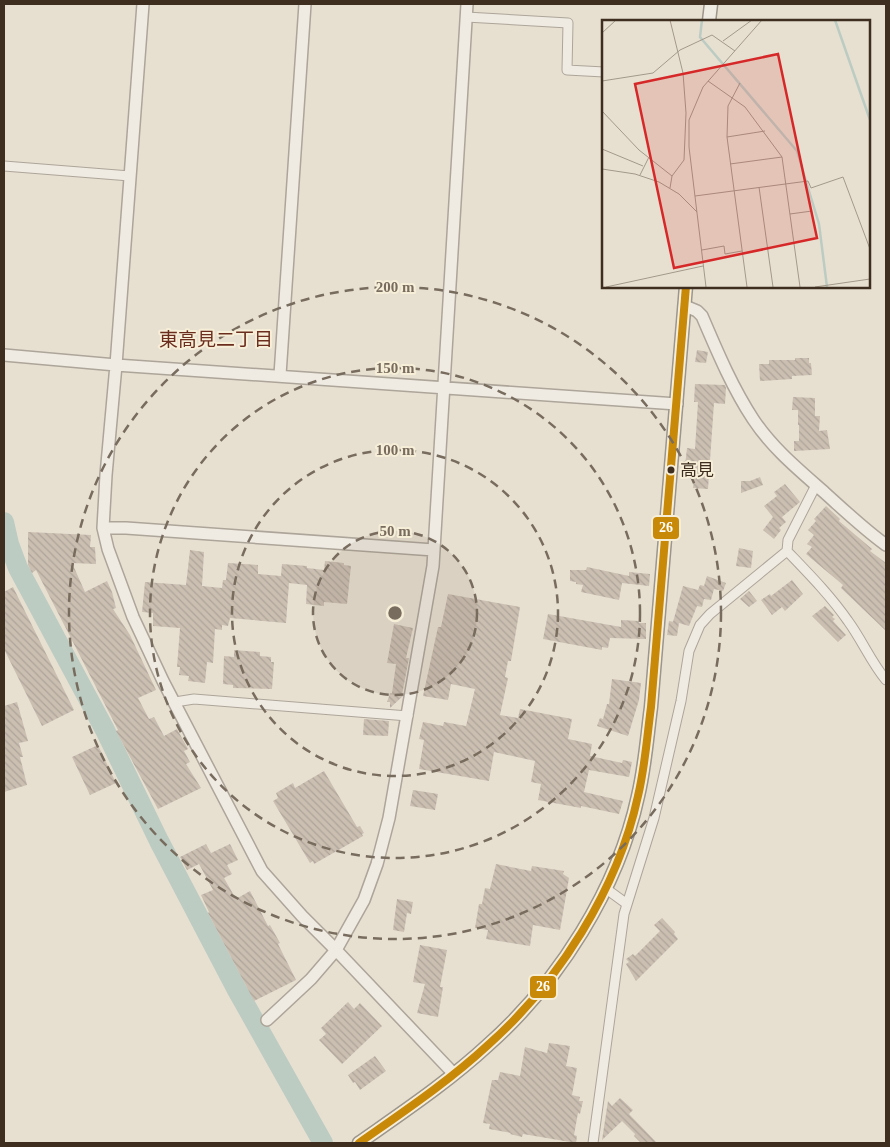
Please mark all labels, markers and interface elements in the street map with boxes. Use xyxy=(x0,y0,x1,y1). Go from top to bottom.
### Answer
inset map xyxy=(602,20,870,288)
text: 200 m xyxy=(376,279,415,295)
district label: 東高見二丁目 xyxy=(159,329,273,350)
text: 150 m xyxy=(376,360,415,376)
text: 100 m xyxy=(376,442,415,458)
place label: 高見 xyxy=(680,461,714,480)
marker: 高見 xyxy=(666,465,676,475)
line badge: 26 xyxy=(652,516,680,540)
text: 26 xyxy=(659,520,673,535)
text: 50 m xyxy=(379,523,411,539)
centre of rings xyxy=(386,604,404,622)
line badge: 26 xyxy=(529,975,557,999)
text: 26 xyxy=(536,979,550,994)

